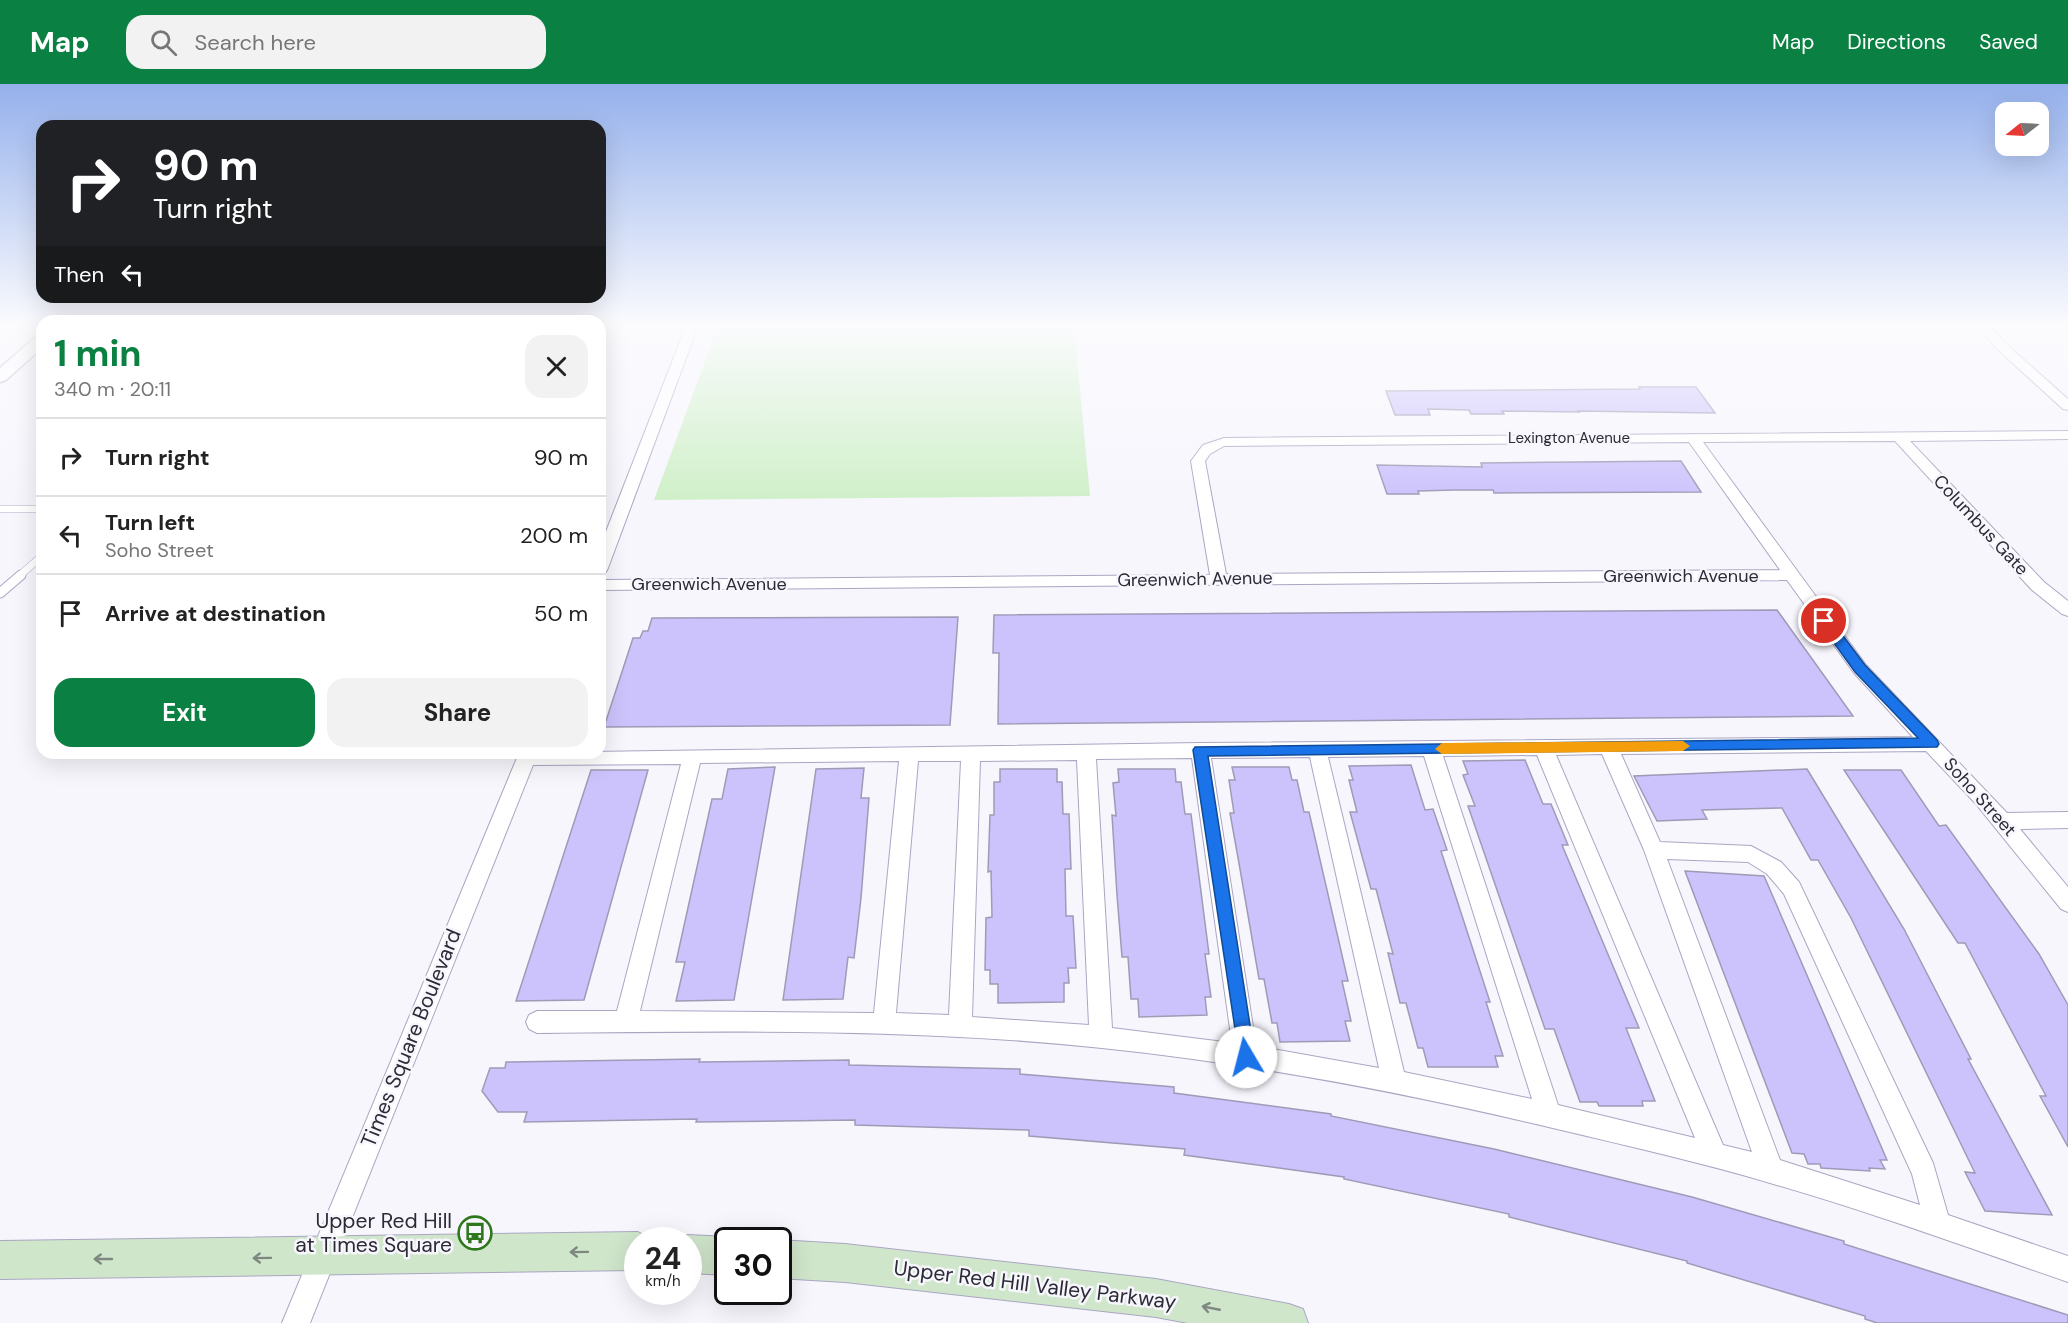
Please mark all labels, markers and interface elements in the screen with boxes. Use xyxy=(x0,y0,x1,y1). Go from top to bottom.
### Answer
search box xyxy=(126,15,546,69)
text: Map xyxy=(30,24,90,61)
icon: search xyxy=(147,26,180,59)
text: Search here xyxy=(195,28,316,57)
text: Map xyxy=(1772,28,1814,56)
text: Directions xyxy=(1847,28,1946,56)
text: Saved xyxy=(1979,28,2038,56)
north arrow xyxy=(1995,102,2049,156)
map controls xyxy=(1995,102,2049,156)
text: 90 m xyxy=(153,138,259,193)
icon: right xyxy=(54,144,132,222)
text: Turn right xyxy=(153,191,273,226)
icon: left xyxy=(116,258,149,291)
text: Then xyxy=(54,260,104,289)
text: 1 min xyxy=(54,330,142,377)
button: close xyxy=(525,335,588,398)
text: 340 m · 20:11 xyxy=(54,376,171,402)
street label: Lexington Avenue xyxy=(1508,428,1630,448)
icon: right xyxy=(54,441,87,474)
text: Turn right xyxy=(105,443,210,472)
text: 90 m xyxy=(534,443,588,472)
street label: Columbus Gate xyxy=(1928,469,2034,581)
text: Turn left xyxy=(105,508,195,537)
icon: left xyxy=(54,519,87,552)
text: 200 m xyxy=(520,521,588,550)
text: Soho Street xyxy=(105,537,214,563)
street label: Greenwich Avenue xyxy=(1603,564,1759,588)
street label: Greenwich Avenue xyxy=(1117,566,1273,592)
street label: Greenwich Avenue xyxy=(631,572,787,596)
pin xyxy=(1798,595,1849,646)
icon: arrive xyxy=(54,597,87,630)
text: Arrive at destination xyxy=(105,599,326,628)
text: 50 m xyxy=(534,599,588,628)
icon: arrive xyxy=(1807,604,1840,637)
button: Exit xyxy=(54,678,315,747)
button: Share xyxy=(327,678,588,747)
street label: Soho Street xyxy=(1938,753,2022,841)
street label: Times Square Boulevard xyxy=(354,925,468,1151)
position arrow xyxy=(1214,1025,1278,1089)
place label: Upper Red Hill at Times Square xyxy=(295,1207,452,1259)
bus stop icon: Upper Red Hill at Times Square xyxy=(457,1215,493,1251)
speed limit sign: 30 xyxy=(714,1227,792,1305)
text: 24 xyxy=(645,1239,681,1278)
one-way arrow xyxy=(570,1246,590,1258)
one-way arrow xyxy=(253,1252,273,1263)
one-way arrow xyxy=(93,1253,113,1265)
street label: Upper Red Hill Valley Parkway xyxy=(892,1254,1178,1316)
text: km/h xyxy=(645,1271,681,1291)
one-way arrow xyxy=(1202,1302,1221,1313)

